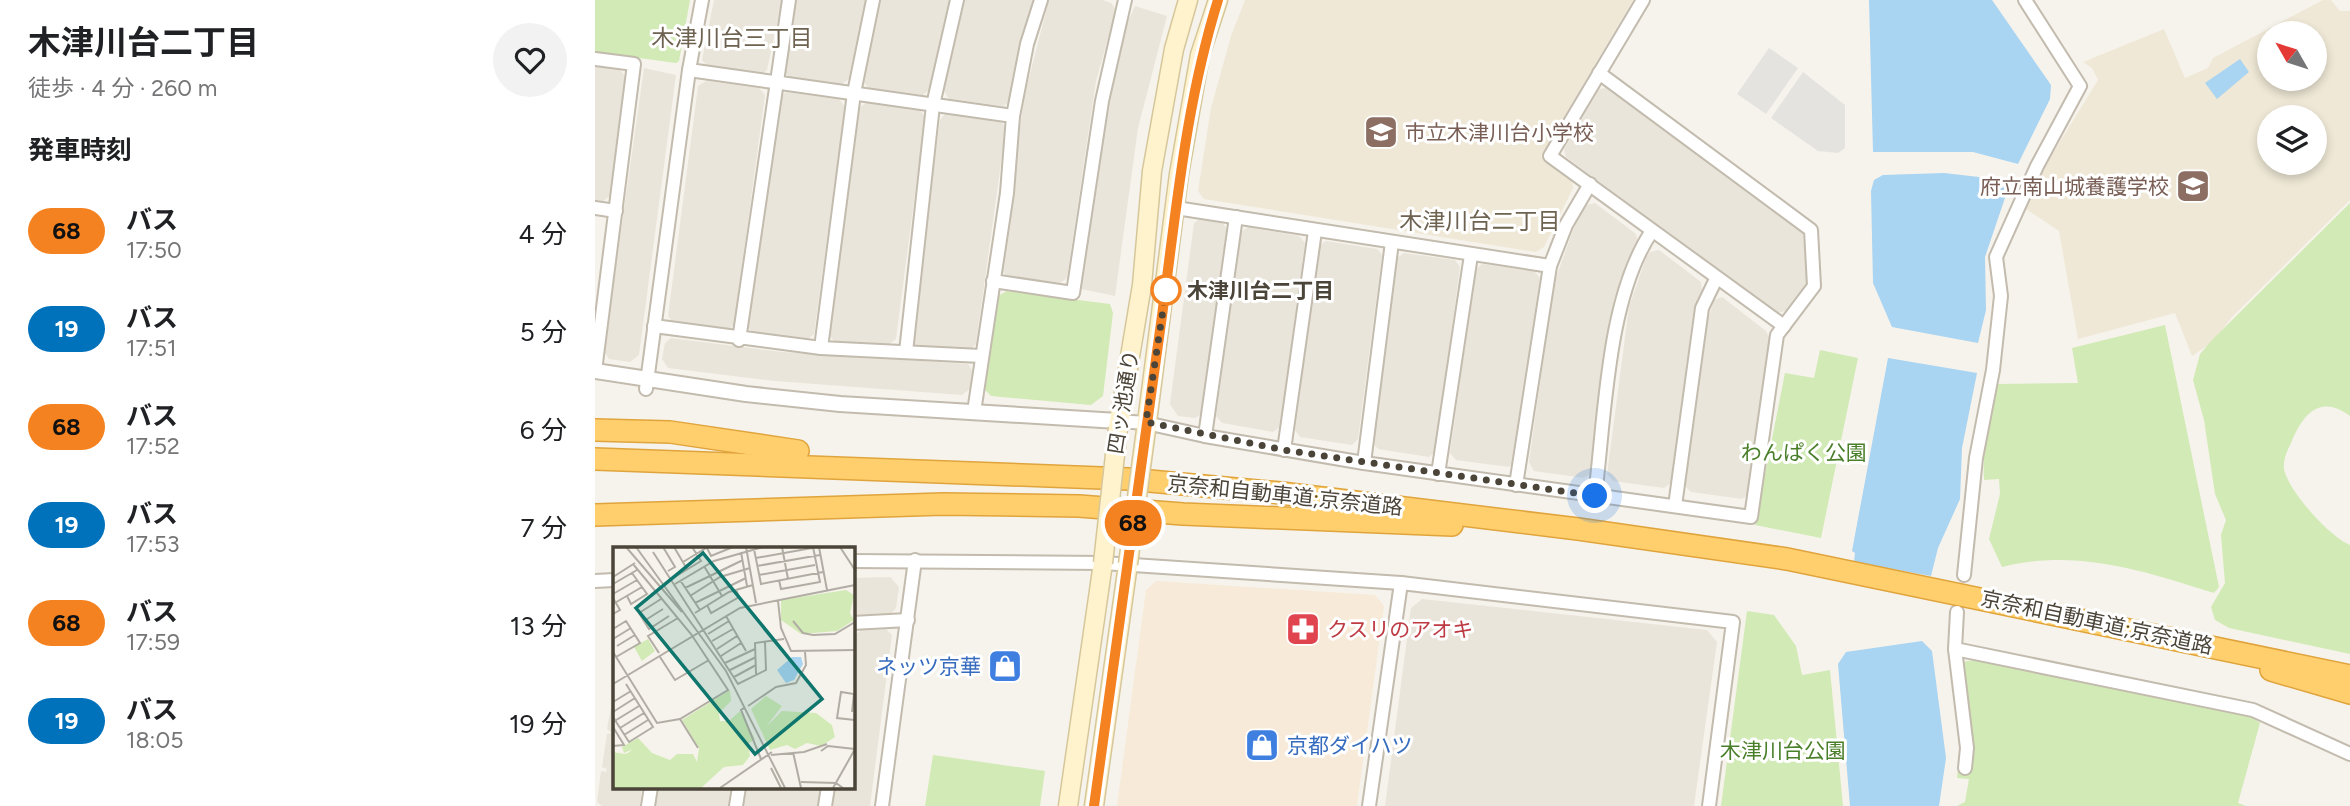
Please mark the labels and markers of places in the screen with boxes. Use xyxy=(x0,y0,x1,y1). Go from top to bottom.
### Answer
school or university icon: 市立木津川台小学校 xyxy=(1362,113,1400,151)
place label: 市立木津川台小学校 xyxy=(1405,120,1594,145)
school or university icon: 府立南山城養護学校 xyxy=(2174,167,2212,205)
place label: 府立南山城養護学校 xyxy=(1980,174,2169,199)
marker: 木津川台二丁目 xyxy=(1151,275,1181,305)
place label: 木津川台二丁目 xyxy=(1187,278,1334,303)
pharmacy icon: クスリのアオキ xyxy=(1284,610,1322,648)
place label: クスリのアオキ xyxy=(1327,617,1473,642)
shop icon: ネッツ京華 xyxy=(986,647,1024,685)
place label: ネッツ京華 xyxy=(876,654,981,679)
shop icon: 京都ダイハツ xyxy=(1243,726,1281,764)
place label: 京都ダイハツ xyxy=(1287,733,1413,758)

